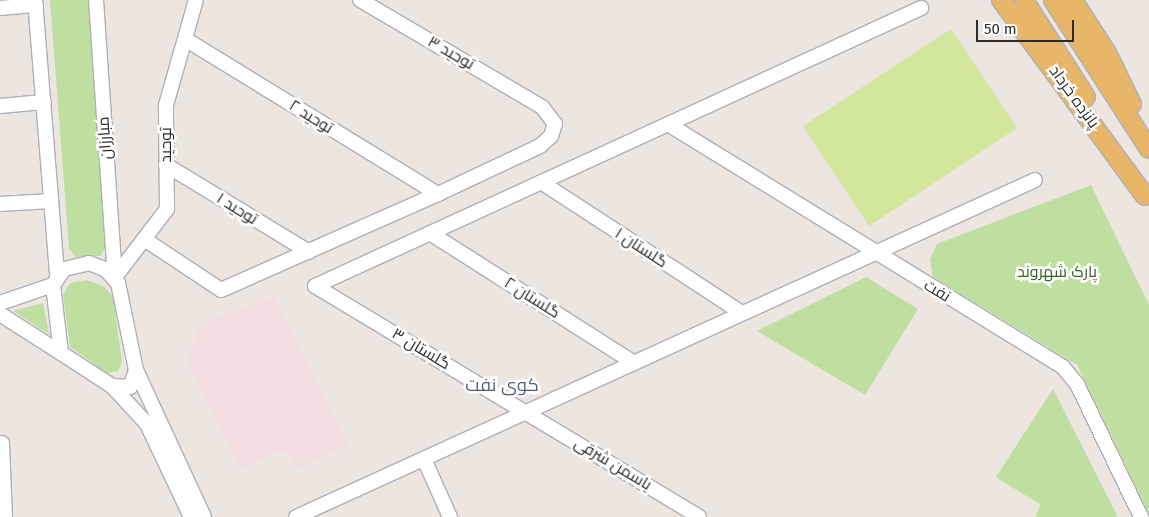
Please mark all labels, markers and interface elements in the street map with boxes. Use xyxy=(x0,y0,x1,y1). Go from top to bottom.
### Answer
scale bar xyxy=(979,10,1076,42)
text: 50 m xyxy=(984,20,1017,38)
street label: توحید ۳ xyxy=(424,32,478,74)
street label: پانزده خرداد xyxy=(1045,62,1103,132)
street label: توحید ۲ xyxy=(285,96,337,138)
street label: مبارزان xyxy=(94,116,116,160)
street label: توحید xyxy=(156,127,176,163)
street label: توحید ۱ xyxy=(213,189,261,229)
street label: گلستان ۱ xyxy=(611,224,671,272)
park label: پارک شهروند xyxy=(1017,262,1097,282)
street label: گلستان ۲ xyxy=(501,273,563,323)
street label: نفت xyxy=(920,276,954,306)
street label: گلستان ۳ xyxy=(388,324,454,374)
district label: کوی نفت xyxy=(465,374,539,396)
street label: یاسمن شرقی xyxy=(571,433,655,495)

